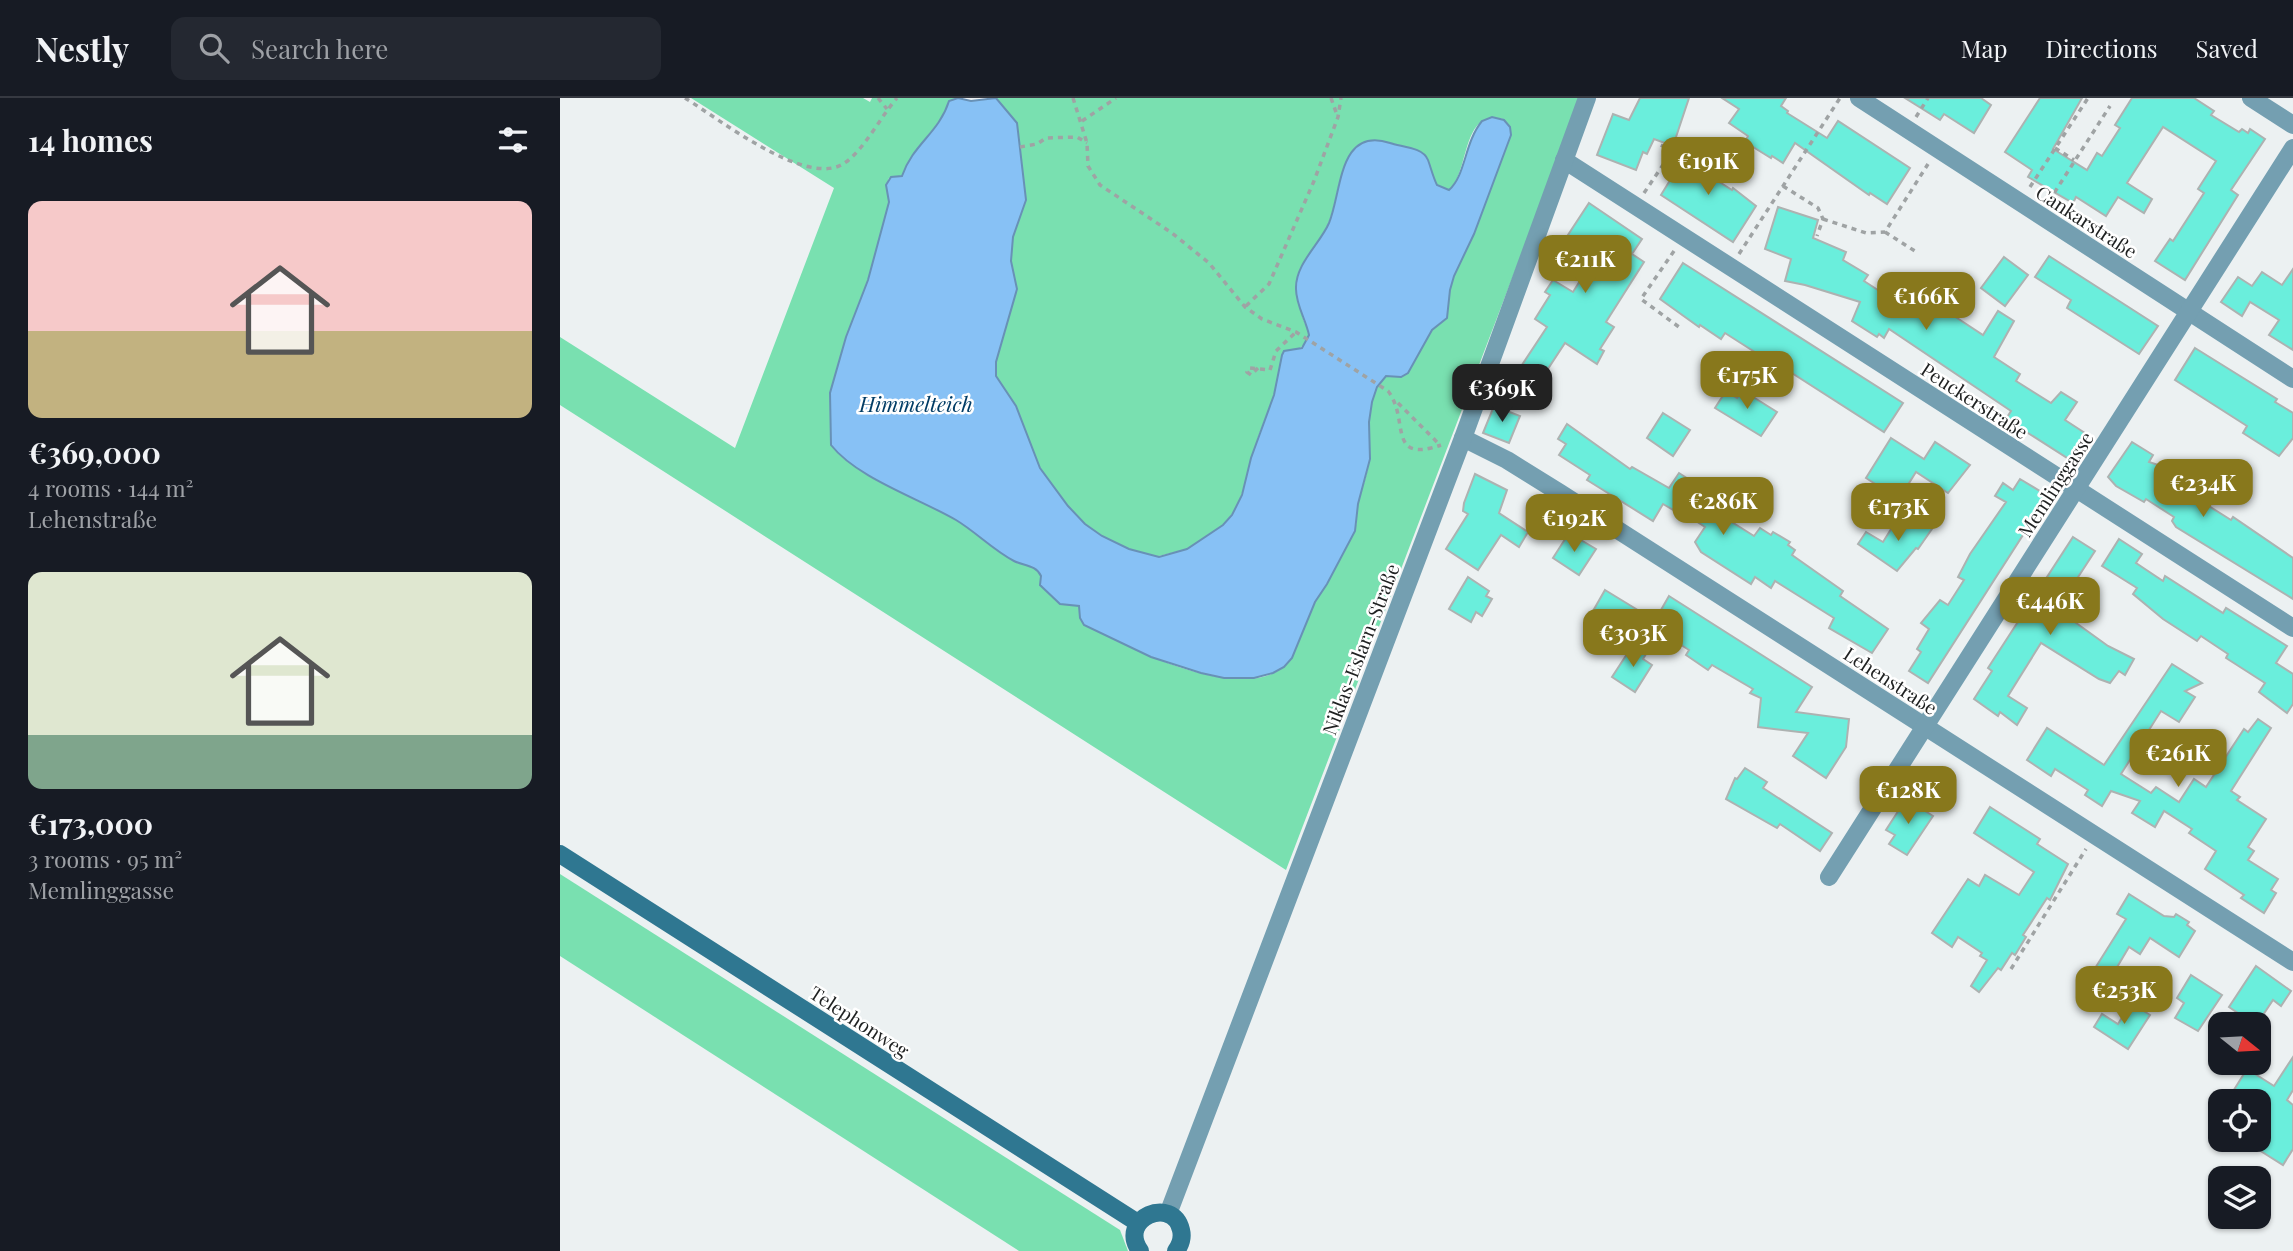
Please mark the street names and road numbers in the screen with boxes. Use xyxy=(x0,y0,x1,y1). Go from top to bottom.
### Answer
street label: Cankarstraße xyxy=(2031,179,2143,263)
street label: Peuckerstraße xyxy=(1916,356,2034,444)
street label: Memlinggasse xyxy=(2011,426,2099,542)
street label: Niklas-Eslarn-Straße xyxy=(1315,560,1405,738)
street label: Lehenstraße xyxy=(1839,640,1943,720)
street label: Telephonweg xyxy=(805,979,915,1063)

